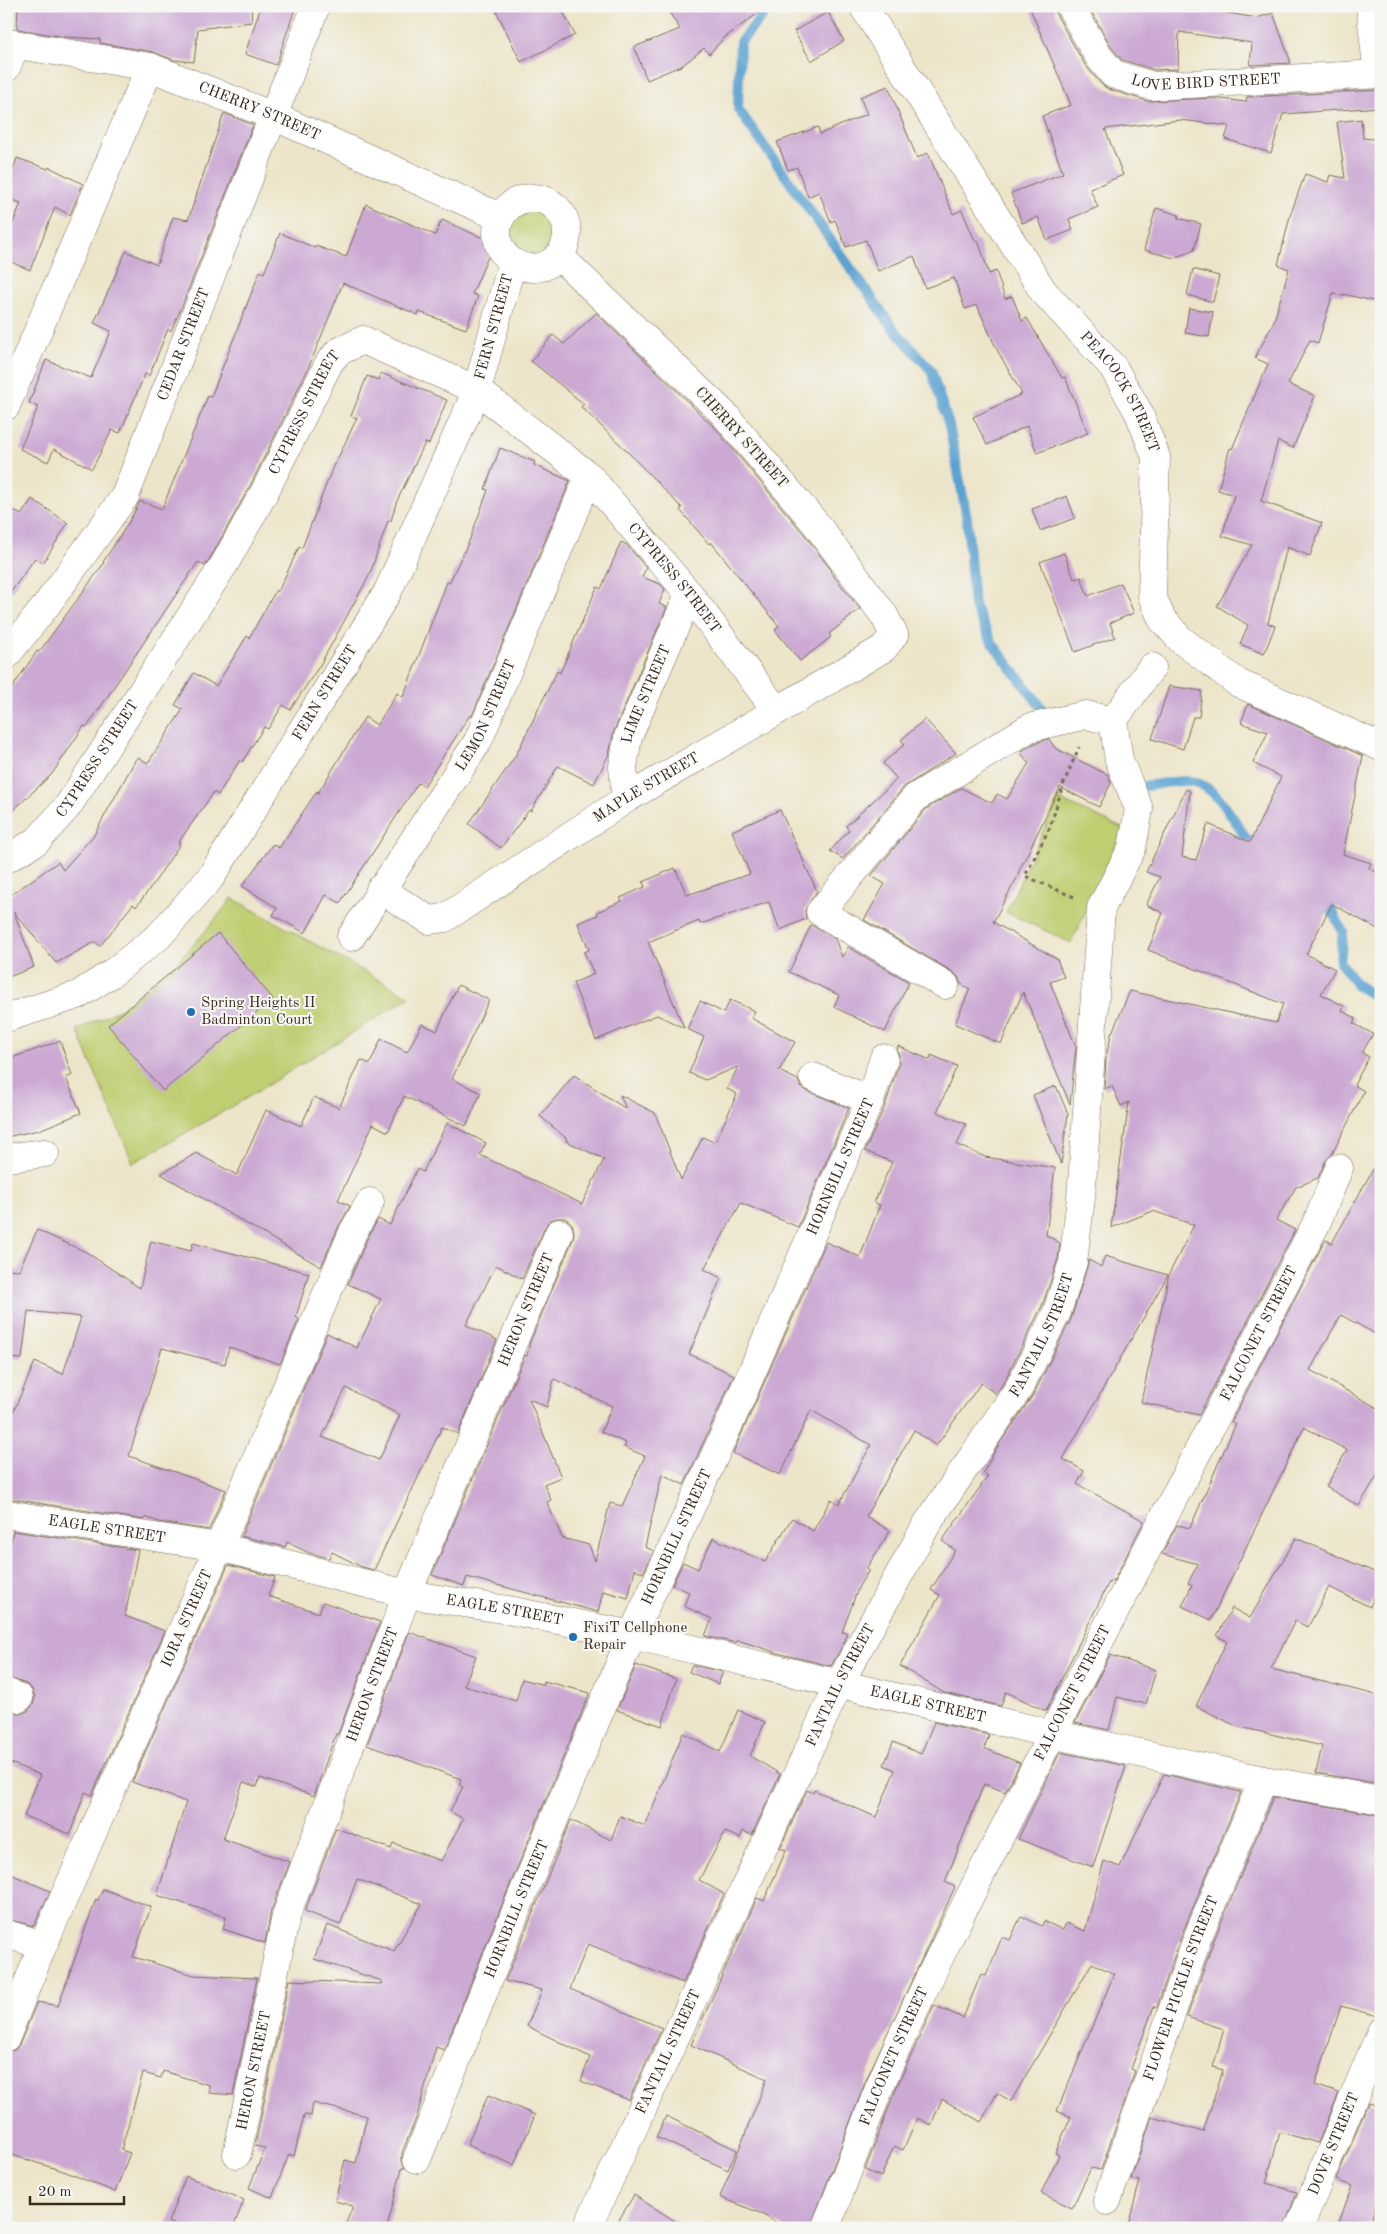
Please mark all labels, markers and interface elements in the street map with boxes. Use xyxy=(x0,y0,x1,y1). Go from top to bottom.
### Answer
street label: LOVE BIRD STREET xyxy=(1129,72,1281,94)
street label: CHERRY STREET xyxy=(196,80,322,144)
street label: FERN STREET xyxy=(473,272,516,382)
street label: CEDAR STREET xyxy=(155,286,213,403)
street label: PEACOCK STREET xyxy=(1077,329,1161,455)
street label: CYPRESS STREET xyxy=(267,348,343,477)
street label: CHERRY STREET xyxy=(692,385,790,491)
street label: CYPRESS STREET xyxy=(625,520,723,636)
street label: FERN STREET xyxy=(290,643,360,743)
street label: LIME STREET xyxy=(620,643,674,744)
street label: LEMON STREET xyxy=(453,658,519,774)
street label: CYPRESS STREET xyxy=(54,698,142,821)
street label: MAPLE STREET xyxy=(591,750,702,826)
place label: Spring Heights II Badminton Court xyxy=(201,996,316,1028)
marker: Spring Heights II Badminton Court xyxy=(185,1006,197,1018)
street label: HORNBILL STREET xyxy=(805,1096,877,1238)
street label: HERON STREET xyxy=(496,1251,557,1369)
street label: FALCONET STREET xyxy=(1218,1264,1300,1404)
street label: FANTAIL STREET xyxy=(1007,1271,1076,1400)
street label: HORNBILL STREET xyxy=(639,1467,715,1607)
street label: EAGLE STREET xyxy=(47,1513,167,1546)
street label: IORA STREET xyxy=(159,1568,215,1670)
street label: EAGLE STREET xyxy=(445,1593,564,1628)
place label: FixiT Cellphone Repair xyxy=(583,1621,687,1653)
street label: FANTAIL STREET xyxy=(804,1622,878,1749)
street label: FALCONET STREET xyxy=(1032,1623,1114,1763)
street label: HERON STREET xyxy=(345,1625,401,1744)
marker: FixiT Cellphone Repair xyxy=(567,1631,579,1643)
street label: EAGLE STREET xyxy=(868,1684,987,1726)
street label: HORNBILL STREET xyxy=(482,1838,552,1980)
street label: FLOWER PICKLE STREET xyxy=(1141,1894,1221,2083)
street label: FALCONET STREET xyxy=(858,1985,931,2128)
street label: FANTAIL STREET xyxy=(633,1987,704,2116)
street label: HERON STREET xyxy=(235,2010,274,2132)
street label: DOVE STREET xyxy=(1306,2091,1362,2197)
scale bar xyxy=(30,2174,124,2206)
text: 20 m xyxy=(38,2185,72,2200)

